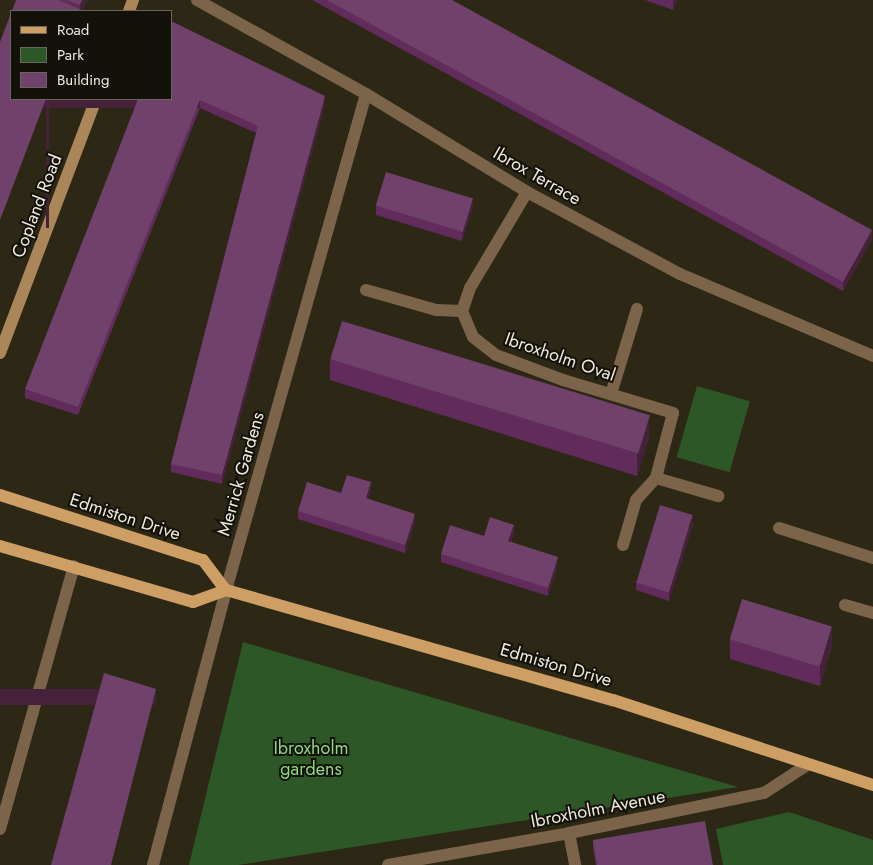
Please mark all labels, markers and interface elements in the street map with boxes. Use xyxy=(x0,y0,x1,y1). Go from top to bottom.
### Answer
legend xyxy=(10,10,172,100)
text: Road xyxy=(57,19,89,41)
text: Park xyxy=(57,44,84,66)
text: Building xyxy=(57,69,109,91)
street label: Ibrox Terrace xyxy=(489,142,585,210)
street label: Copland Road xyxy=(7,151,67,261)
street label: Ibroxholm Oval xyxy=(502,328,618,386)
street label: Merrick Gardens xyxy=(213,410,269,538)
street label: Edmiston Drive xyxy=(67,489,183,545)
street label: Edmiston Drive xyxy=(498,639,614,691)
park label: Ibroxholm gardens xyxy=(273,738,349,781)
street label: Ibroxholm Avenue xyxy=(529,785,667,833)

